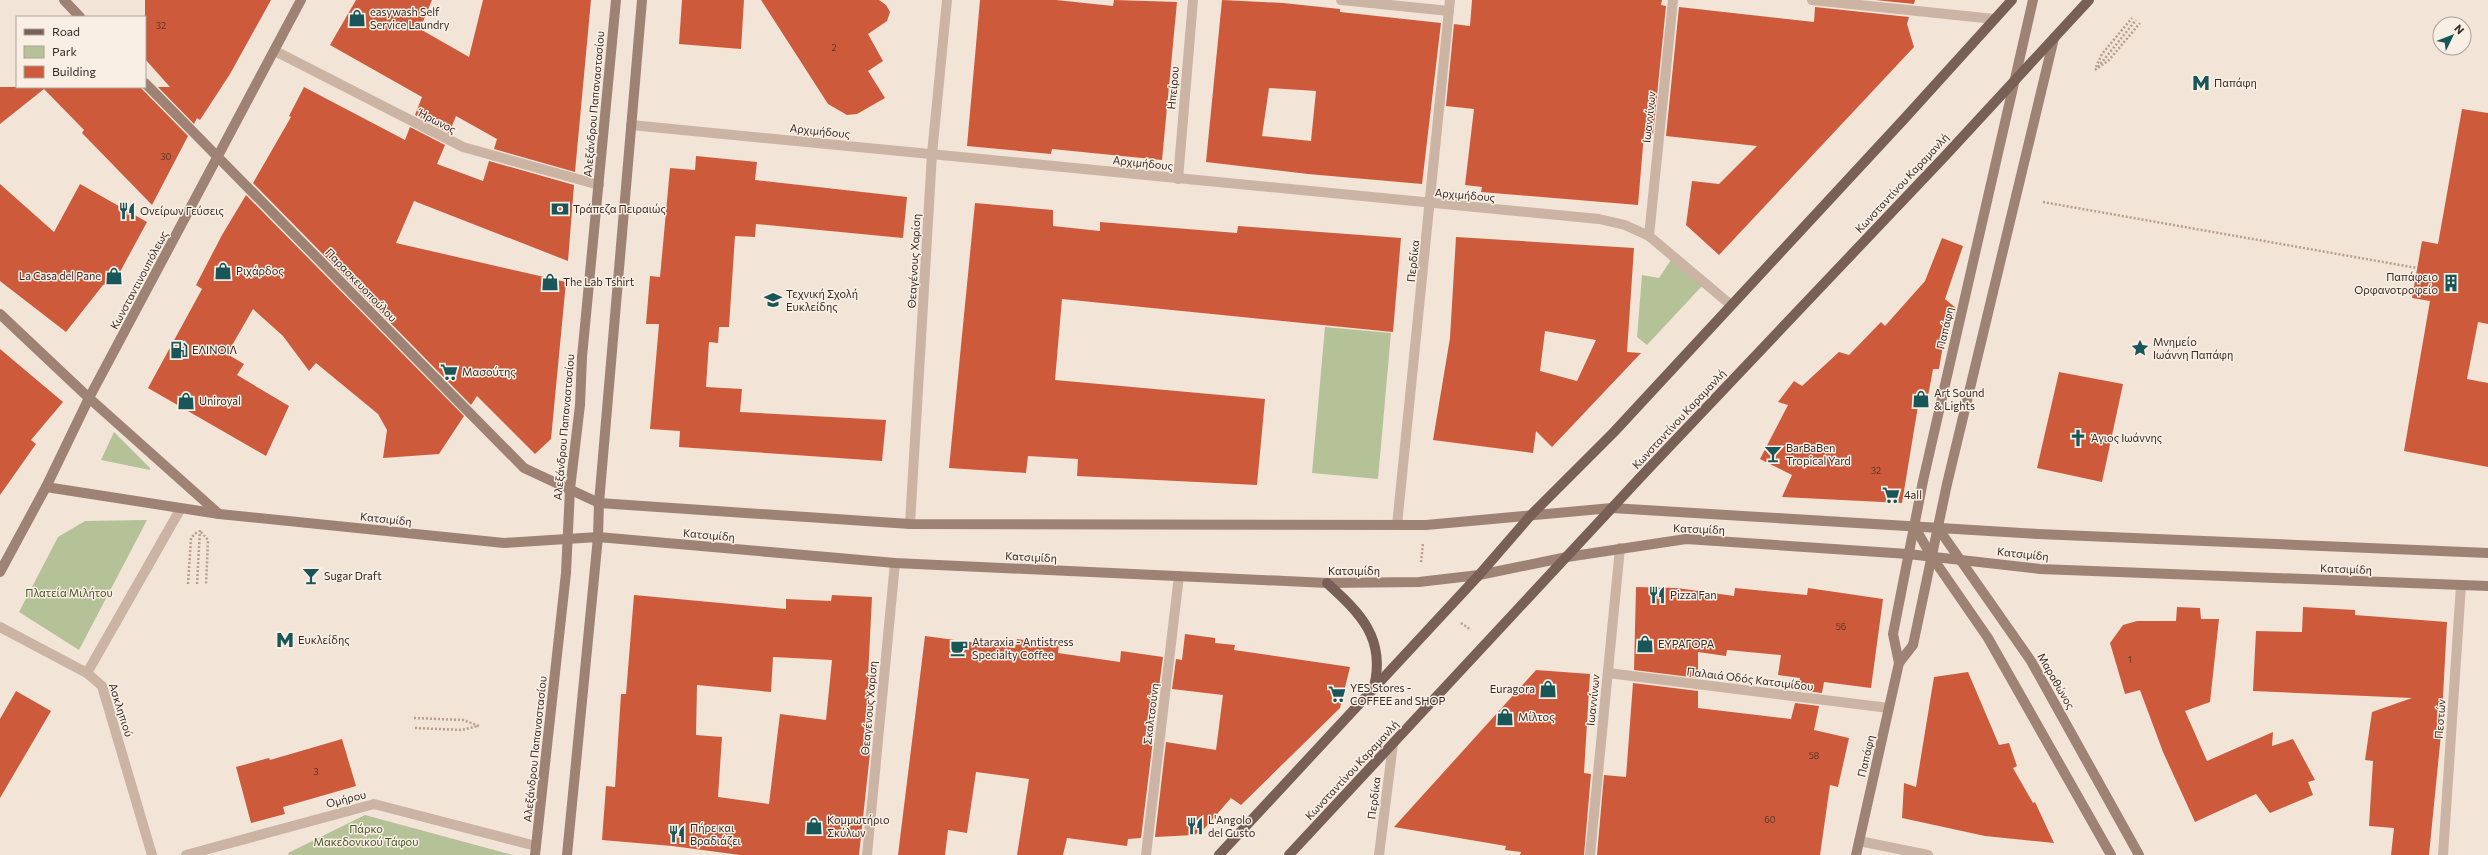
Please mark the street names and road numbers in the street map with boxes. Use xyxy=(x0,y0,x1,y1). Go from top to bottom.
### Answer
street label: Αλεξάνδρου Παπαναστασίου xyxy=(581,30,606,178)
street label: Ηπείρου xyxy=(1164,66,1181,110)
street label: Ιωαννίνων xyxy=(1639,90,1658,143)
street label: Ήρωνος xyxy=(415,105,458,136)
street label: Αρχιμήδους xyxy=(789,121,851,140)
street label: Κωνσταντίνου Καραμανλή xyxy=(1852,130,1951,235)
street label: Αρχιμήδους xyxy=(1112,153,1174,172)
street label: Αρχιμήδους xyxy=(1434,185,1496,204)
street label: Θεαγένους Χαρίση xyxy=(905,213,922,309)
street label: Κωνσταντινουπόλεως xyxy=(107,228,170,331)
street label: Περδίκα xyxy=(1404,239,1421,283)
street label: Παρασκευοπούλου xyxy=(323,245,400,324)
street label: Παπάφη xyxy=(1933,306,1956,350)
street label: Αλεξάνδρου Παπαναστασίου xyxy=(551,353,576,501)
street label: Κωνσταντίνου Καραμανλή xyxy=(1629,366,1728,471)
street label: Κατσιμίδη xyxy=(360,509,413,528)
street label: Κατσιμίδη xyxy=(1673,521,1725,536)
street label: Κατσιμίδη xyxy=(683,526,735,543)
street label: Κατσιμίδη xyxy=(1997,544,2050,563)
street label: Κατσιμίδη xyxy=(1005,549,1057,564)
street label: Κατσιμίδη xyxy=(2320,561,2372,576)
street label: Κατσιμίδη xyxy=(1328,564,1380,577)
street label: Μαραθώνος xyxy=(2035,650,2078,711)
street label: Θεαγένους Χαρίση xyxy=(858,660,879,756)
street label: Παλαιά Οδός Κατσιμίδου xyxy=(1686,664,1814,693)
street label: Ιωαννίνων xyxy=(1583,673,1602,726)
street label: Αλεξάνδρου Παπαναστασίου xyxy=(520,675,549,823)
street label: Ασκληπιού xyxy=(107,681,136,738)
street label: Σκαλτσούνη xyxy=(1140,683,1161,745)
street label: Πεστών xyxy=(2432,698,2447,739)
street label: Κωνσταντίνου Καραμανλή xyxy=(1302,717,1401,822)
street label: Παπάφη xyxy=(1854,734,1877,778)
street label: Περδίκα xyxy=(1364,776,1383,820)
street label: Ομήρου xyxy=(325,787,367,810)

